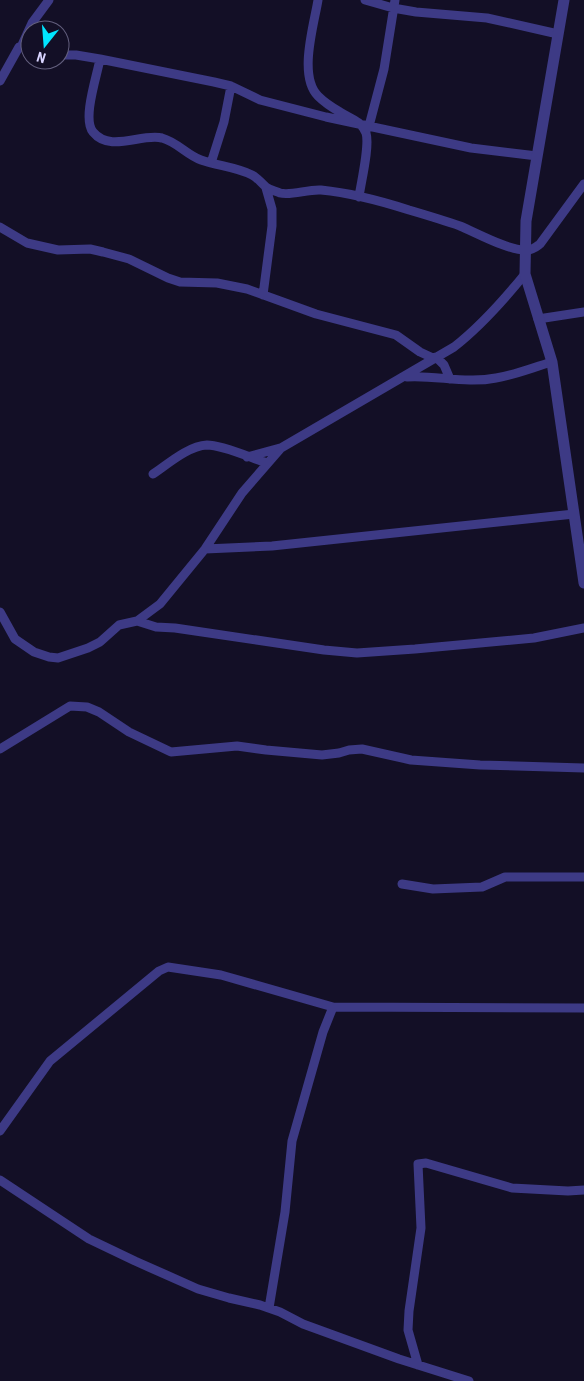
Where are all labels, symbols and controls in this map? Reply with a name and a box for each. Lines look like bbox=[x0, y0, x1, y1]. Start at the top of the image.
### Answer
north arrow bbox=[20, 20, 70, 70]
text: N bbox=[35, 49, 48, 66]

